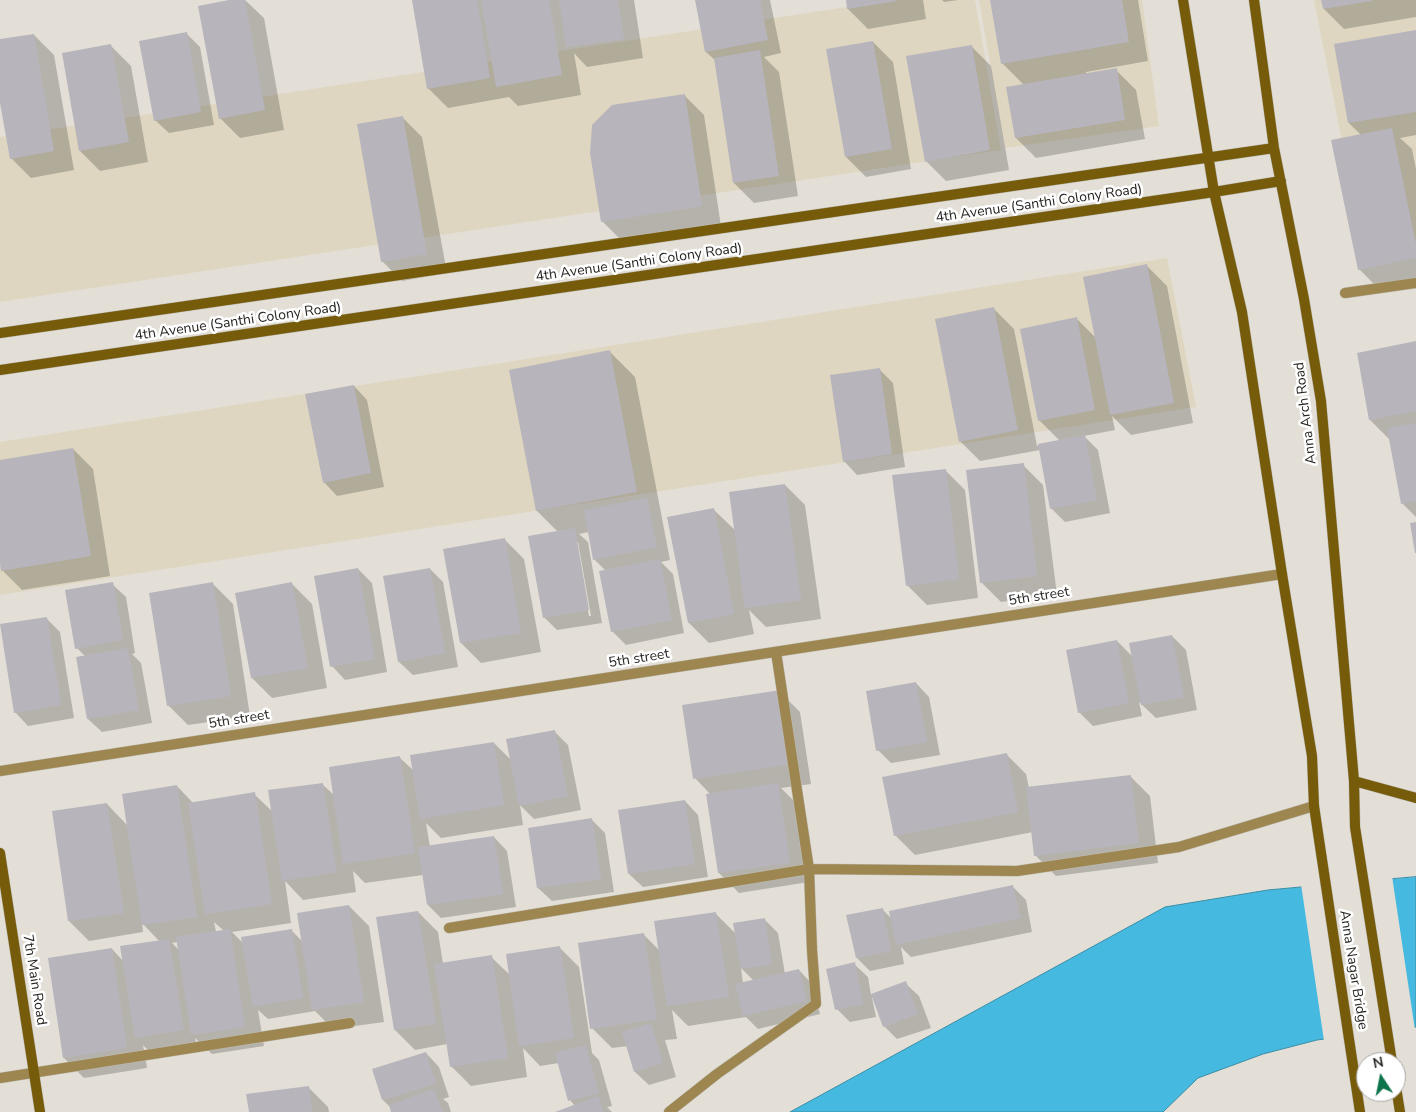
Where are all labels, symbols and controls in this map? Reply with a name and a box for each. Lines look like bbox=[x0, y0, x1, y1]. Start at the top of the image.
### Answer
street label: 4th Avenue (Santhi Colony Road) bbox=[935, 181, 1143, 227]
street label: 4th Avenue (Santhi Colony Road) bbox=[535, 240, 743, 286]
street label: 4th Avenue (Santhi Colony Road) bbox=[134, 299, 342, 345]
street label: Anna Arch Road bbox=[1291, 361, 1321, 465]
street label: 5th street bbox=[1007, 584, 1071, 610]
street label: 5th street bbox=[607, 646, 671, 672]
street label: 5th street bbox=[207, 707, 271, 733]
street label: Anna Nagar Bridge bbox=[1335, 909, 1371, 1031]
street label: 7th Main Road bbox=[19, 933, 49, 1027]
north arrow bbox=[1356, 1052, 1406, 1102]
text: N bbox=[1371, 1052, 1385, 1073]

